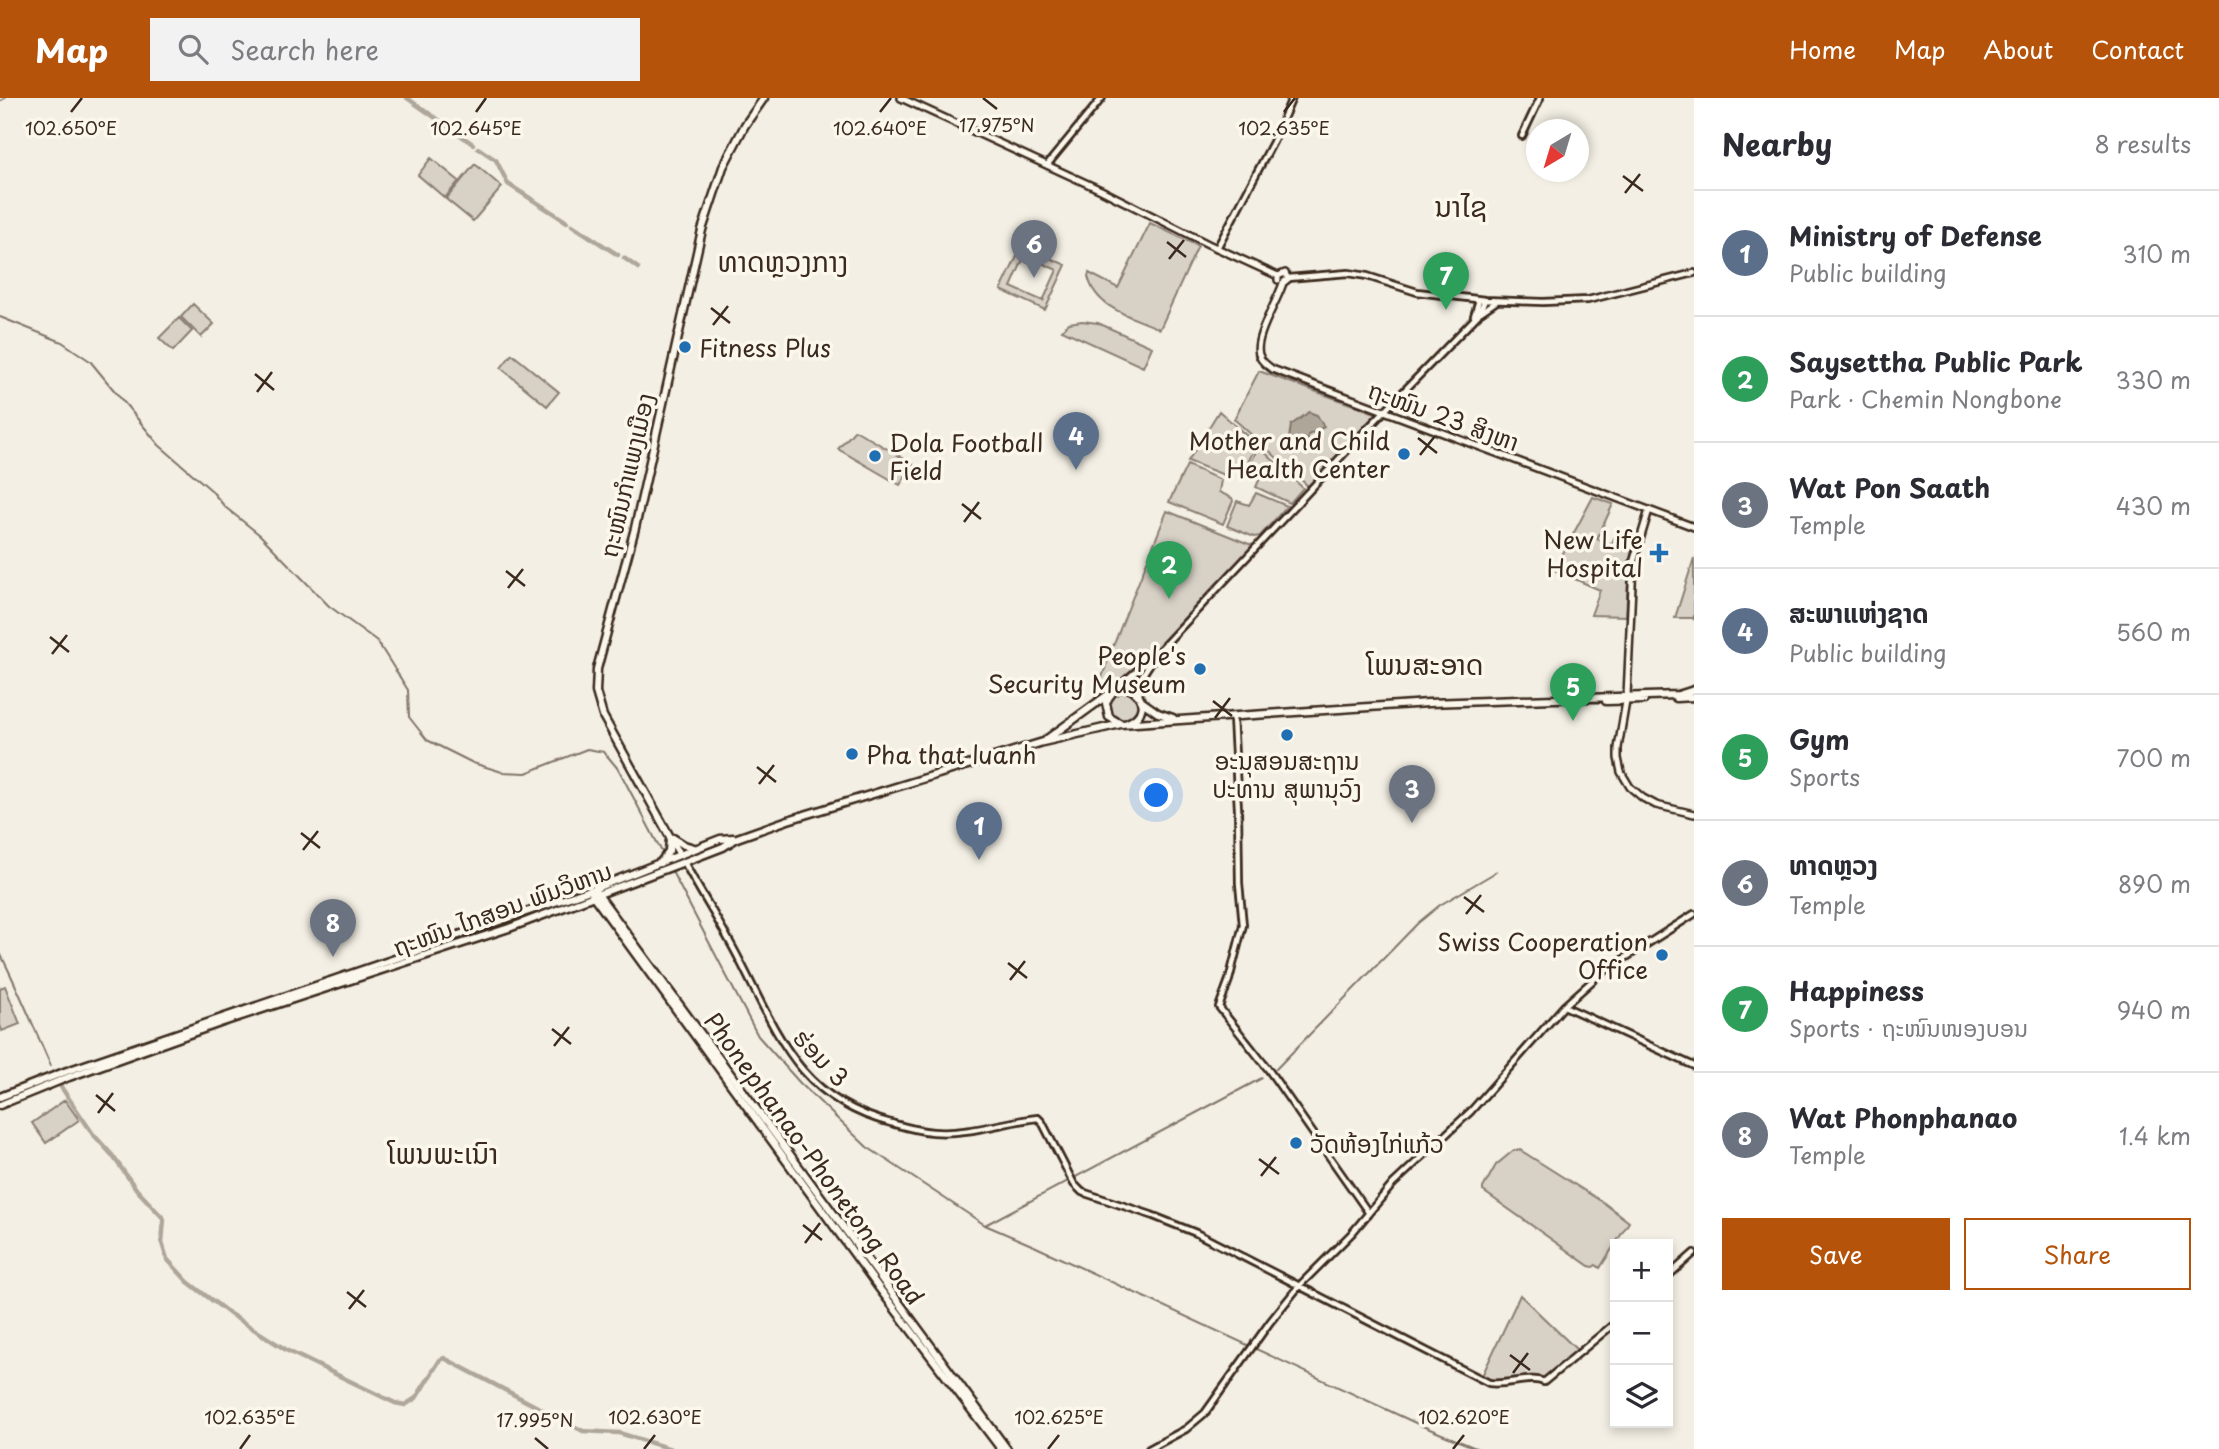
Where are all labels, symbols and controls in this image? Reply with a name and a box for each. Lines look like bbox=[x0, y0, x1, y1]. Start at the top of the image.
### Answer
search box bbox=[150, 18, 640, 81]
text: Map bbox=[35, 24, 108, 74]
icon: search bbox=[174, 30, 212, 68]
text: Search here bbox=[230, 30, 379, 69]
text: Home bbox=[1789, 31, 1856, 67]
text: Map bbox=[1894, 31, 1945, 67]
text: About bbox=[1983, 31, 2053, 67]
text: Contact bbox=[2091, 31, 2184, 67]
text: 17.975°N bbox=[959, 111, 1035, 138]
text: 102.650°E bbox=[25, 114, 117, 141]
text: 102.645°E bbox=[430, 114, 522, 141]
text: 102.640°E bbox=[833, 114, 927, 141]
text: 102.635°E bbox=[1238, 114, 1330, 141]
north arrow bbox=[1526, 119, 1589, 182]
text: Nearby bbox=[1722, 121, 1832, 166]
text: 8 results bbox=[2095, 126, 2191, 161]
district label: ນາໄຊ bbox=[1435, 184, 1487, 227]
text: Ministry of Defense bbox=[1789, 216, 2042, 255]
pin: 6 bbox=[1011, 220, 1057, 278]
text: 1 bbox=[1740, 236, 1751, 271]
text: 310 m bbox=[2122, 236, 2191, 271]
district label: ທາດຫຼວງກາງ bbox=[718, 239, 848, 282]
pin: 7 bbox=[1423, 252, 1469, 310]
text: Public building bbox=[1789, 255, 1946, 290]
place label: Fitness Plus bbox=[699, 329, 831, 365]
marker: Fitness Plus bbox=[677, 339, 693, 355]
text: Saysettha Public Park bbox=[1789, 342, 2083, 381]
text: 2 bbox=[1737, 362, 1753, 397]
text: 330 m bbox=[2115, 362, 2191, 397]
street label: ຖະໜົນ 23 ສິງຫາ bbox=[1363, 371, 1525, 459]
text: Park · Chemin Nongbone bbox=[1789, 381, 2062, 416]
street label: ຖະໜົນກຳແພງເມືອງ bbox=[590, 389, 662, 561]
pin: 4 bbox=[1053, 412, 1099, 470]
place label: Mother and Child Health Center bbox=[1189, 422, 1391, 486]
place label: Dola Football Field bbox=[889, 424, 1043, 488]
marker: Mother and Child Health Center bbox=[1396, 446, 1412, 462]
marker: Dola Football Field bbox=[867, 448, 883, 464]
text: Wat Pon Saath bbox=[1789, 468, 1990, 507]
text: 3 bbox=[1737, 488, 1753, 523]
text: 430 m bbox=[2116, 488, 2191, 523]
text: Temple bbox=[1789, 507, 1866, 542]
place label: New Life Hospital bbox=[1543, 521, 1643, 585]
pin: 2 bbox=[1146, 541, 1192, 599]
marker: New Life Hospital bbox=[1649, 543, 1669, 563]
text: ສະພາແຫ່ງຊາດ bbox=[1789, 593, 1929, 632]
text: 4 bbox=[1737, 614, 1753, 649]
text: 560 m bbox=[2116, 614, 2191, 649]
text: Public building bbox=[1789, 635, 1946, 670]
place label: People's Security Museum bbox=[988, 637, 1186, 701]
district label: ໂພນສະອາດ bbox=[1365, 642, 1484, 685]
marker: People's Security Museum bbox=[1192, 661, 1208, 677]
pin: 5 bbox=[1550, 663, 1596, 721]
text: Gym bbox=[1789, 720, 1849, 759]
marker: ອະນຸສອນສະຖານ ປະທານ ສຸພານຸວົງ bbox=[1279, 727, 1295, 743]
place label: Pha that luanh bbox=[866, 736, 1036, 772]
text: 5 bbox=[1738, 740, 1752, 775]
text: 700 m bbox=[2116, 740, 2191, 775]
place label: ອະນຸສອນສະຖານ ປະທານ ສຸພານຸວົງ bbox=[1212, 742, 1362, 806]
marker: Pha that luanh bbox=[844, 746, 860, 762]
text: Sports bbox=[1789, 759, 1860, 794]
pin: 3 bbox=[1389, 765, 1435, 823]
your location bbox=[1139, 778, 1173, 812]
pin: 1 bbox=[956, 802, 1002, 860]
text: ທາດຫຼວງ bbox=[1789, 845, 1878, 884]
street label: ຖະໜົນ ໄກສອນ ພົມວິຫານ bbox=[387, 852, 617, 964]
text: 6 bbox=[1737, 866, 1753, 901]
text: 890 m bbox=[2118, 866, 2191, 901]
text: Temple bbox=[1789, 887, 1866, 922]
pin: 8 bbox=[310, 899, 356, 957]
place label: Swiss Cooperation Office bbox=[1437, 923, 1648, 987]
marker: Swiss Cooperation Office bbox=[1654, 947, 1670, 963]
text: Happiness bbox=[1789, 971, 1924, 1010]
text: 7 bbox=[1738, 992, 1752, 1027]
text: 940 m bbox=[2117, 992, 2191, 1027]
street label: Phonephanao-Phonetong Road bbox=[696, 1004, 934, 1312]
text: Sports · ຖະໜົນໜອງບອນ bbox=[1789, 1010, 2028, 1045]
street label: ຮ່ອມ 3 bbox=[786, 1020, 858, 1094]
text: Wat Phonphanao bbox=[1789, 1098, 2017, 1137]
text: 8 bbox=[1738, 1118, 1752, 1153]
text: 1.4 km bbox=[2119, 1118, 2191, 1153]
place label: ວັດຫ້ອງໄກ່ແກ້ວ bbox=[1310, 1125, 1444, 1161]
district label: ໂພນພະເນົາ bbox=[387, 1131, 498, 1174]
marker: ວັດຫ້ອງໄກ່ແກ້ວ bbox=[1288, 1135, 1304, 1151]
text: Temple bbox=[1789, 1137, 1866, 1172]
button: Save bbox=[1722, 1218, 1950, 1290]
button: Share bbox=[1964, 1218, 2191, 1290]
map controls bbox=[1610, 1239, 1673, 1428]
button: + bbox=[1610, 1239, 1673, 1302]
button: − bbox=[1610, 1302, 1673, 1365]
button: layers bbox=[1610, 1365, 1673, 1428]
text: 102.635°E bbox=[204, 1403, 296, 1430]
text: 102.630°E bbox=[608, 1403, 702, 1430]
text: 102.625°E bbox=[1014, 1403, 1104, 1430]
text: 102.620°E bbox=[1418, 1403, 1510, 1430]
text: 17.995°N bbox=[497, 1406, 574, 1433]

